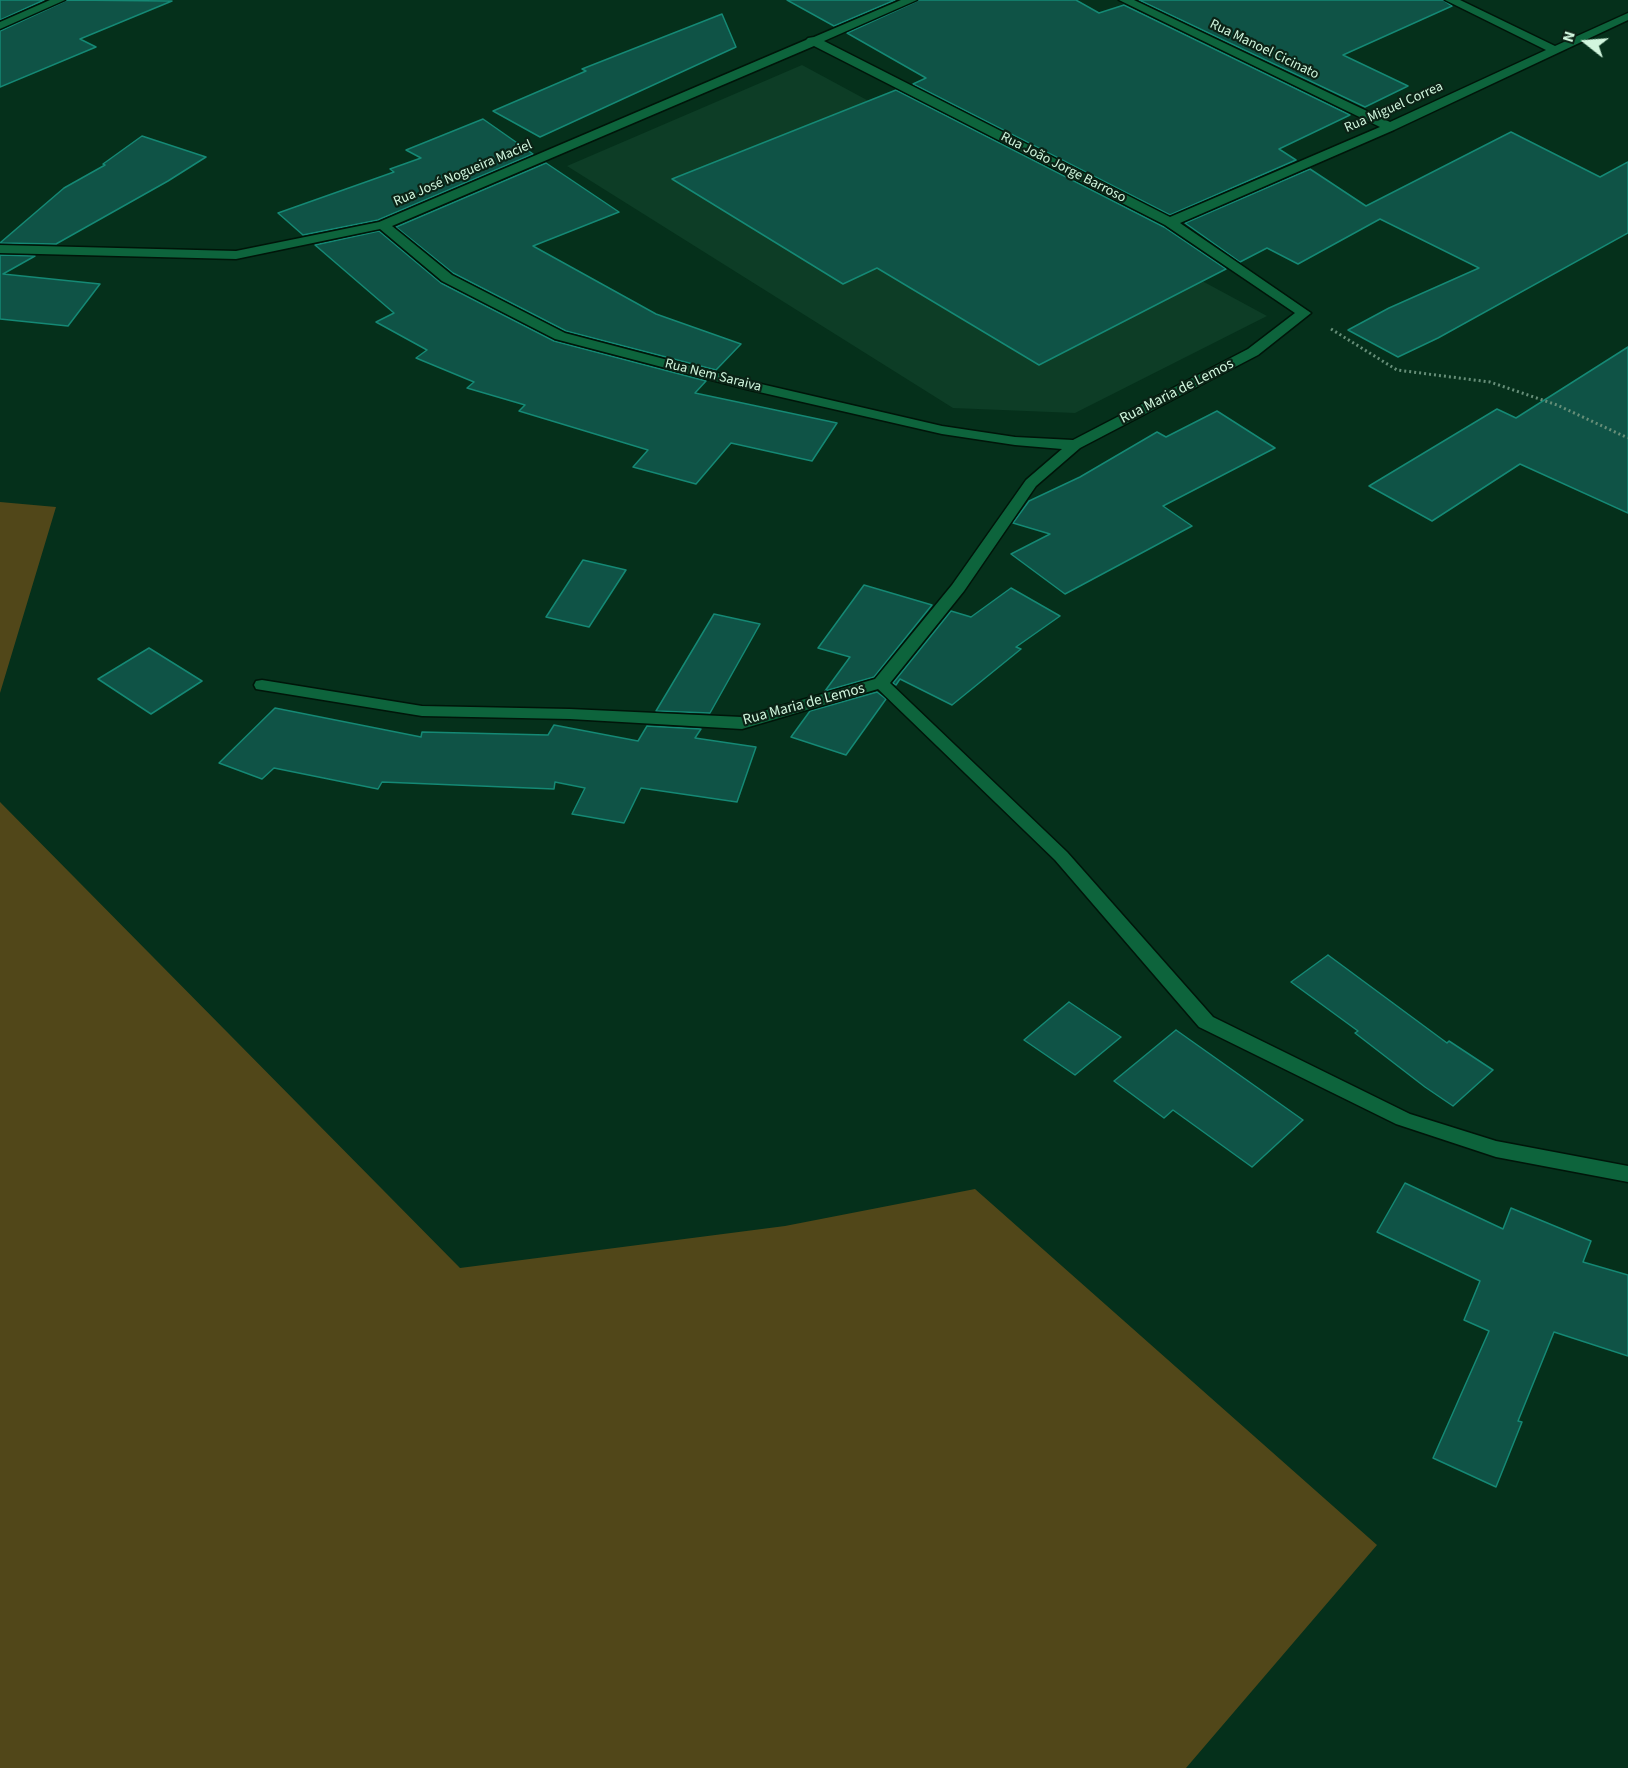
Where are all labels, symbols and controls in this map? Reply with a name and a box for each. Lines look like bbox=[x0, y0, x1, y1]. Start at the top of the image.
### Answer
north arrow bbox=[1556, 12, 1616, 72]
street label: Rua Manoel Cicinato bbox=[1207, 16, 1321, 84]
text: N bbox=[1557, 28, 1581, 45]
street label: Rua Miguel Correa bbox=[1342, 79, 1446, 137]
street label: Rua João Jorge Barroso bbox=[997, 129, 1129, 207]
street label: Rua José Nogueira Maciel bbox=[391, 137, 535, 211]
street label: Rua Nem Saraiva bbox=[663, 356, 763, 396]
street label: Rua Maria de Lemos bbox=[1117, 356, 1237, 428]
street label: Rua Maria de Lemos bbox=[741, 680, 867, 730]

